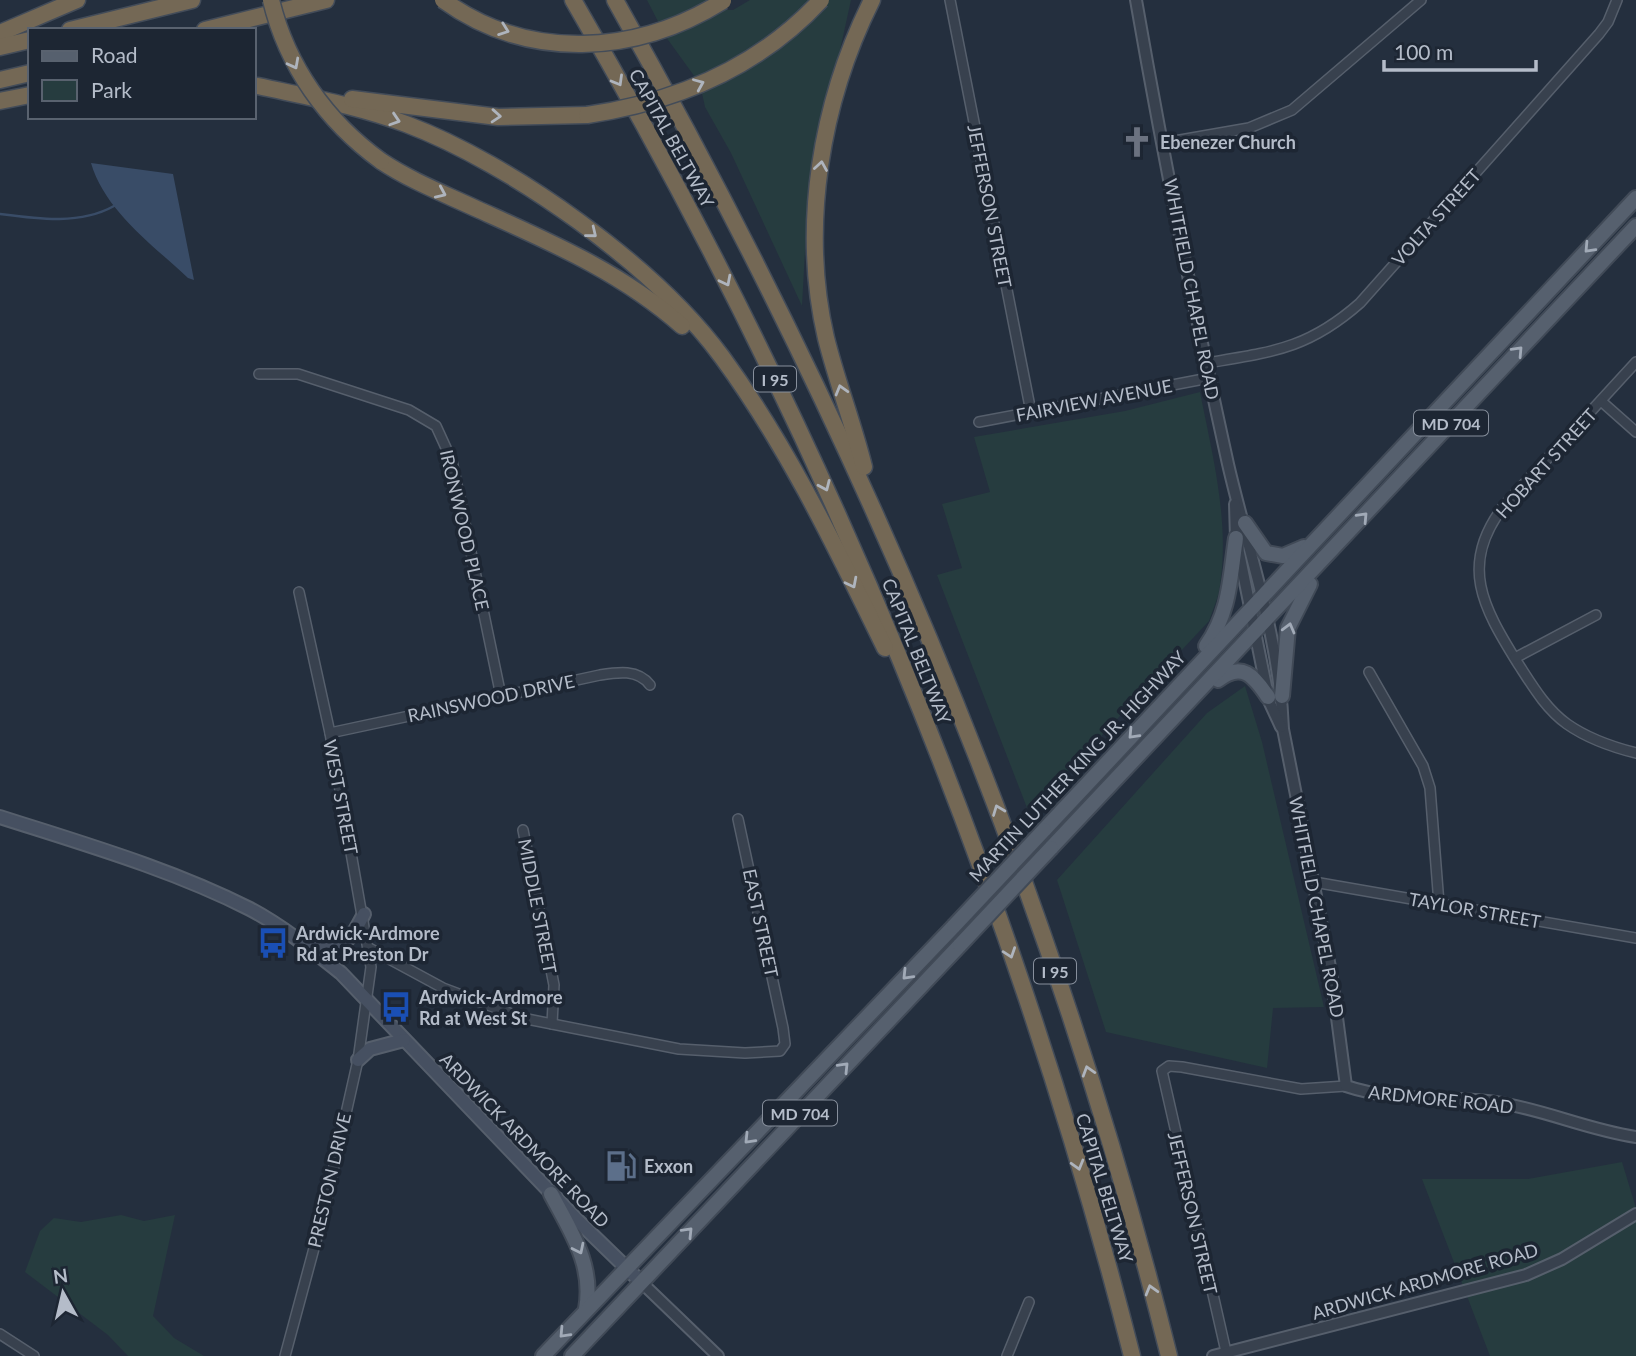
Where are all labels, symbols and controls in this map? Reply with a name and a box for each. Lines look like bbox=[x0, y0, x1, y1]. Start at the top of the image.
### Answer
one-way arrow bbox=[497, 22, 509, 36]
legend bbox=[28, 28, 256, 119]
scale bar bbox=[1384, 28, 1536, 72]
text: 100 m bbox=[1394, 39, 1453, 64]
text: Road bbox=[91, 42, 138, 67]
one-way arrow bbox=[286, 57, 300, 69]
street label: CAPITAL BELTWAY bbox=[625, 65, 720, 212]
one-way arrow bbox=[610, 73, 623, 86]
text: Park bbox=[91, 77, 132, 102]
one-way arrow bbox=[693, 79, 705, 93]
one-way arrow bbox=[491, 109, 502, 124]
one-way arrow bbox=[389, 112, 401, 127]
street label: JEFFERSON STREET bbox=[963, 123, 1017, 290]
church icon: Ebenezer Church bbox=[1120, 125, 1154, 159]
place label: Ebenezer Church bbox=[1160, 131, 1296, 153]
one-way arrow bbox=[813, 160, 828, 172]
street label: VOLTA STREET bbox=[1387, 164, 1485, 270]
street label: WHITFIELD CHAPEL ROAD bbox=[1160, 177, 1224, 401]
one-way arrow bbox=[434, 185, 447, 199]
one-way arrow bbox=[584, 224, 597, 237]
one-way arrow bbox=[1585, 240, 1598, 253]
one-way arrow bbox=[718, 274, 732, 286]
one-way arrow bbox=[1510, 346, 1523, 359]
road number: I 95 bbox=[754, 366, 796, 392]
street label: FAIRVIEW AVENUE bbox=[1014, 374, 1174, 426]
one-way arrow bbox=[834, 385, 849, 397]
street label: HOBART STREET bbox=[1491, 403, 1601, 523]
road number: MD 704 bbox=[1414, 410, 1488, 436]
street label: IRONWOOD PLACE bbox=[436, 448, 494, 612]
one-way arrow bbox=[817, 478, 831, 491]
one-way arrow bbox=[1354, 512, 1367, 525]
street label: CAPITAL BELTWAY bbox=[878, 575, 957, 728]
one-way arrow bbox=[844, 576, 857, 588]
one-way arrow bbox=[1281, 622, 1295, 634]
street label: MARTIN LUTHER KING JR. HIGHWAY bbox=[964, 645, 1191, 886]
street label: RAINSWOOD DRIVE bbox=[406, 670, 576, 726]
one-way arrow bbox=[1129, 726, 1141, 739]
street label: WEST STREET bbox=[319, 738, 363, 857]
street label: WHITFIELD CHAPEL ROAD bbox=[1285, 795, 1349, 1019]
one-way arrow bbox=[992, 805, 1006, 817]
street label: MIDDLE STREET bbox=[514, 837, 562, 975]
street label: EAST STREET bbox=[739, 867, 783, 980]
street label: TAYLOR STREET bbox=[1407, 888, 1543, 932]
place label: Ardwick-Ardmore Rd at Preston Dr bbox=[295, 922, 440, 965]
bus stop icon: Ardwick-Ardmore Rd at Preston Dr bbox=[256, 926, 290, 960]
one-way arrow bbox=[1002, 946, 1016, 958]
road number: I 95 bbox=[1034, 959, 1076, 984]
one-way arrow bbox=[903, 967, 916, 980]
place label: Ardwick-Ardmore Rd at West St bbox=[418, 986, 563, 1029]
bus stop icon: Ardwick-Ardmore Rd at West St bbox=[379, 990, 413, 1024]
street label: ARDWICK ARDMORE ROAD bbox=[436, 1048, 614, 1232]
one-way arrow bbox=[836, 1062, 849, 1075]
one-way arrow bbox=[1082, 1066, 1096, 1078]
street label: ARDMORE ROAD bbox=[1367, 1080, 1515, 1118]
road number: MD 704 bbox=[763, 1100, 837, 1126]
street label: PRESTON DRIVE bbox=[303, 1110, 355, 1250]
street label: CAPITAL BELTWAY bbox=[1072, 1111, 1138, 1266]
street label: JEFFERSON STREET bbox=[1164, 1130, 1222, 1297]
one-way arrow bbox=[745, 1131, 758, 1144]
fuel station icon: Exxon bbox=[604, 1149, 638, 1183]
place label: Exxon bbox=[644, 1155, 693, 1177]
one-way arrow bbox=[1070, 1159, 1085, 1171]
one-way arrow bbox=[679, 1227, 692, 1240]
street label: ARDWICK ARDMORE ROAD bbox=[1309, 1238, 1541, 1324]
one-way arrow bbox=[571, 1242, 585, 1255]
north arrow bbox=[28, 1258, 98, 1328]
text: N bbox=[52, 1263, 69, 1288]
one-way arrow bbox=[1145, 1284, 1160, 1296]
one-way arrow bbox=[560, 1325, 573, 1338]

